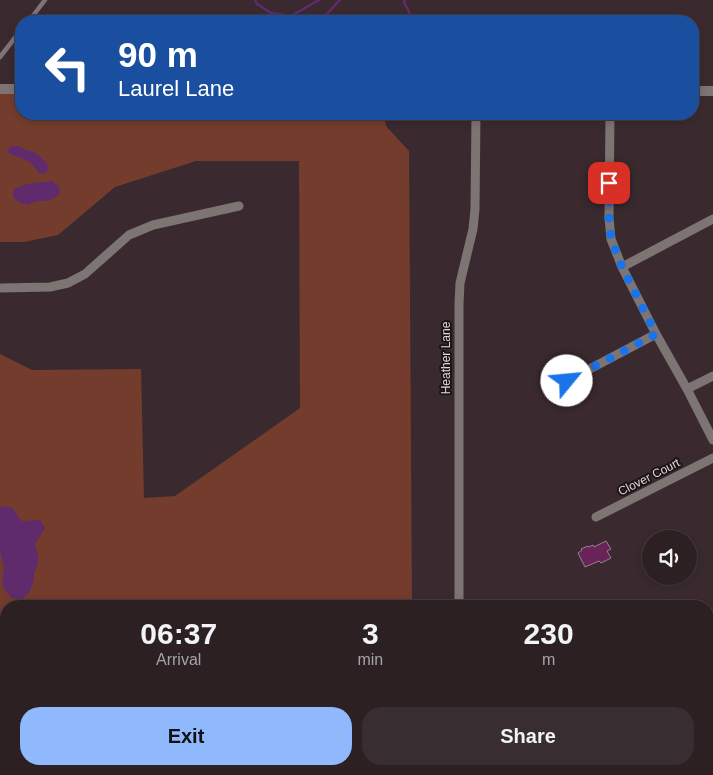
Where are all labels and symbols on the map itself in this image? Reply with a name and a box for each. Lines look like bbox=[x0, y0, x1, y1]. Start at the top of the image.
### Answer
pin bbox=[588, 162, 630, 204]
street label: Heather Lane bbox=[439, 321, 453, 394]
position arrow bbox=[540, 354, 592, 406]
street label: Clover Court bbox=[616, 455, 683, 499]

